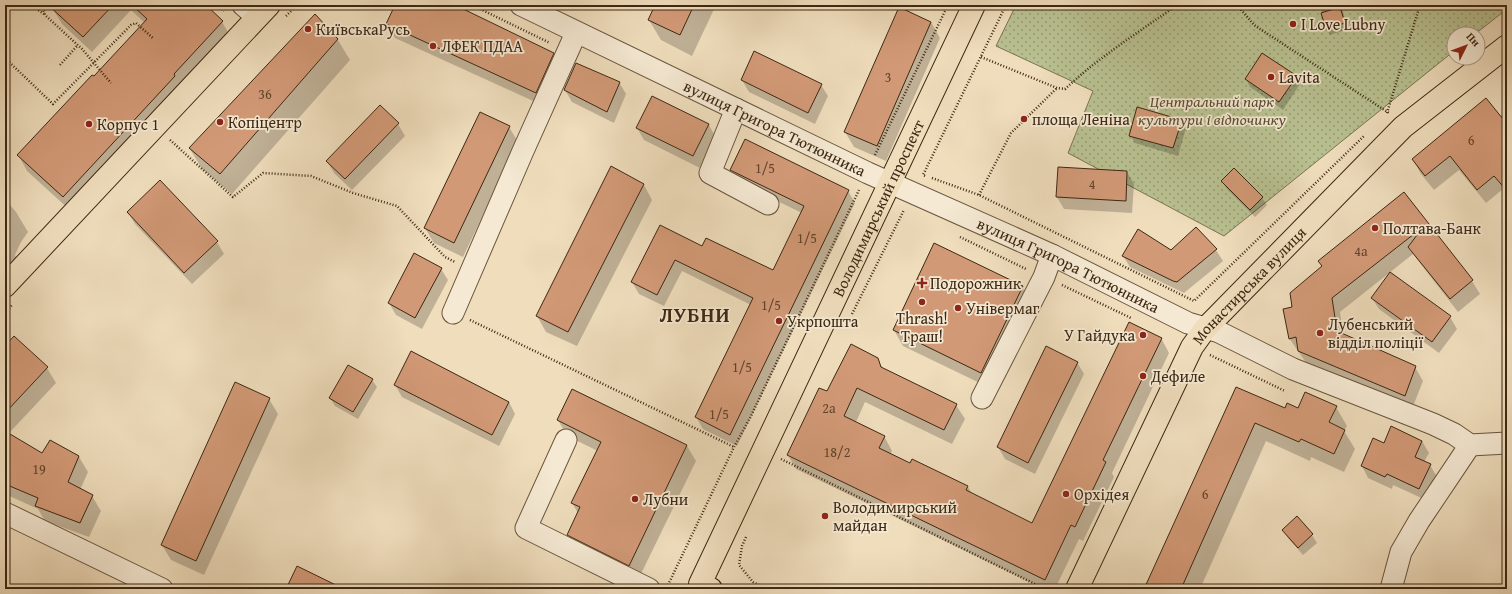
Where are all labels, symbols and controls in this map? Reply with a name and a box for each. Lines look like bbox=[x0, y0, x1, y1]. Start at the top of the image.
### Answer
place label: I Love Lubny bbox=[1301, 12, 1385, 36]
place label: КиївськаРусь bbox=[316, 17, 411, 41]
marker: I Love Lubny bbox=[1288, 19, 1298, 29]
marker: КиївськаРусь bbox=[303, 24, 313, 34]
north arrow bbox=[1446, 26, 1486, 66]
text: Пн bbox=[1463, 29, 1484, 50]
place label: ЛФЕК ПДАА bbox=[441, 34, 523, 58]
marker: ЛФЕК ПДАА bbox=[428, 41, 438, 51]
place label: Lavita bbox=[1279, 65, 1320, 89]
house number: 3 bbox=[885, 67, 891, 87]
marker: Lavita bbox=[1266, 72, 1276, 82]
street label: вулиця Григора Тютюнника bbox=[680, 74, 870, 182]
house number: 36 bbox=[258, 84, 272, 104]
park label: Центральний парк культури і відпочинку bbox=[1138, 89, 1287, 131]
place label: площа Леніна bbox=[1032, 107, 1130, 131]
place label: Копіцентр bbox=[228, 110, 302, 134]
place label: Корпус 1 bbox=[97, 112, 159, 136]
marker: площа Леніна bbox=[1019, 114, 1029, 124]
street label: Володимирський проспект bbox=[826, 115, 930, 301]
marker: Копіцентр bbox=[215, 117, 225, 127]
marker: Корпус 1 bbox=[84, 119, 94, 129]
house number: 6 bbox=[1468, 130, 1475, 150]
house number: 1/5 bbox=[755, 158, 775, 178]
house number: 4 bbox=[1089, 174, 1096, 194]
street label: вулиця Григора Тютюнника bbox=[973, 211, 1164, 319]
place label: Полтава-Банк bbox=[1383, 216, 1482, 240]
street label: Монастирська вулиця bbox=[1186, 221, 1312, 349]
marker: Полтава-Банк bbox=[1370, 223, 1380, 233]
house number: 1/5 bbox=[797, 228, 817, 248]
house number: 4а bbox=[1354, 241, 1368, 261]
place label: Подорожник bbox=[930, 271, 1022, 295]
marker: Подорожник bbox=[917, 278, 927, 288]
house number: 1/5 bbox=[761, 295, 781, 315]
place label: Універмаг bbox=[966, 296, 1040, 320]
marker: Thrash! Траш! bbox=[917, 297, 927, 307]
district label: ЛУБНИ bbox=[659, 300, 731, 329]
marker: Універмаг bbox=[953, 303, 963, 313]
place label: Thrash! Траш! bbox=[896, 306, 948, 348]
place label: Укрпошта bbox=[787, 309, 859, 333]
place label: Лубенський відділ поліції bbox=[1328, 312, 1424, 354]
marker: Укрпошта bbox=[774, 316, 784, 326]
place label: У Гайдука bbox=[1064, 323, 1135, 347]
marker: Лубенський відділ поліції bbox=[1315, 328, 1325, 338]
marker: У Гайдука bbox=[1138, 330, 1148, 340]
house number: 1/5 bbox=[732, 357, 752, 377]
place label: Дефиле bbox=[1150, 364, 1205, 388]
marker: Дефиле bbox=[1138, 371, 1148, 381]
house number: 2а bbox=[822, 398, 836, 418]
house number: 1/5 bbox=[709, 404, 729, 424]
house number: 18/2 bbox=[824, 442, 850, 462]
house number: 19 bbox=[32, 459, 46, 479]
place label: Орхідея bbox=[1074, 482, 1129, 506]
house number: 6 bbox=[1202, 484, 1209, 504]
place label: Лубни bbox=[643, 487, 689, 511]
marker: Орхідея bbox=[1061, 489, 1071, 499]
marker: Лубни bbox=[630, 494, 640, 504]
place label: Володимирський майдан bbox=[833, 495, 958, 537]
marker: Володимирський майдан bbox=[820, 511, 830, 521]

